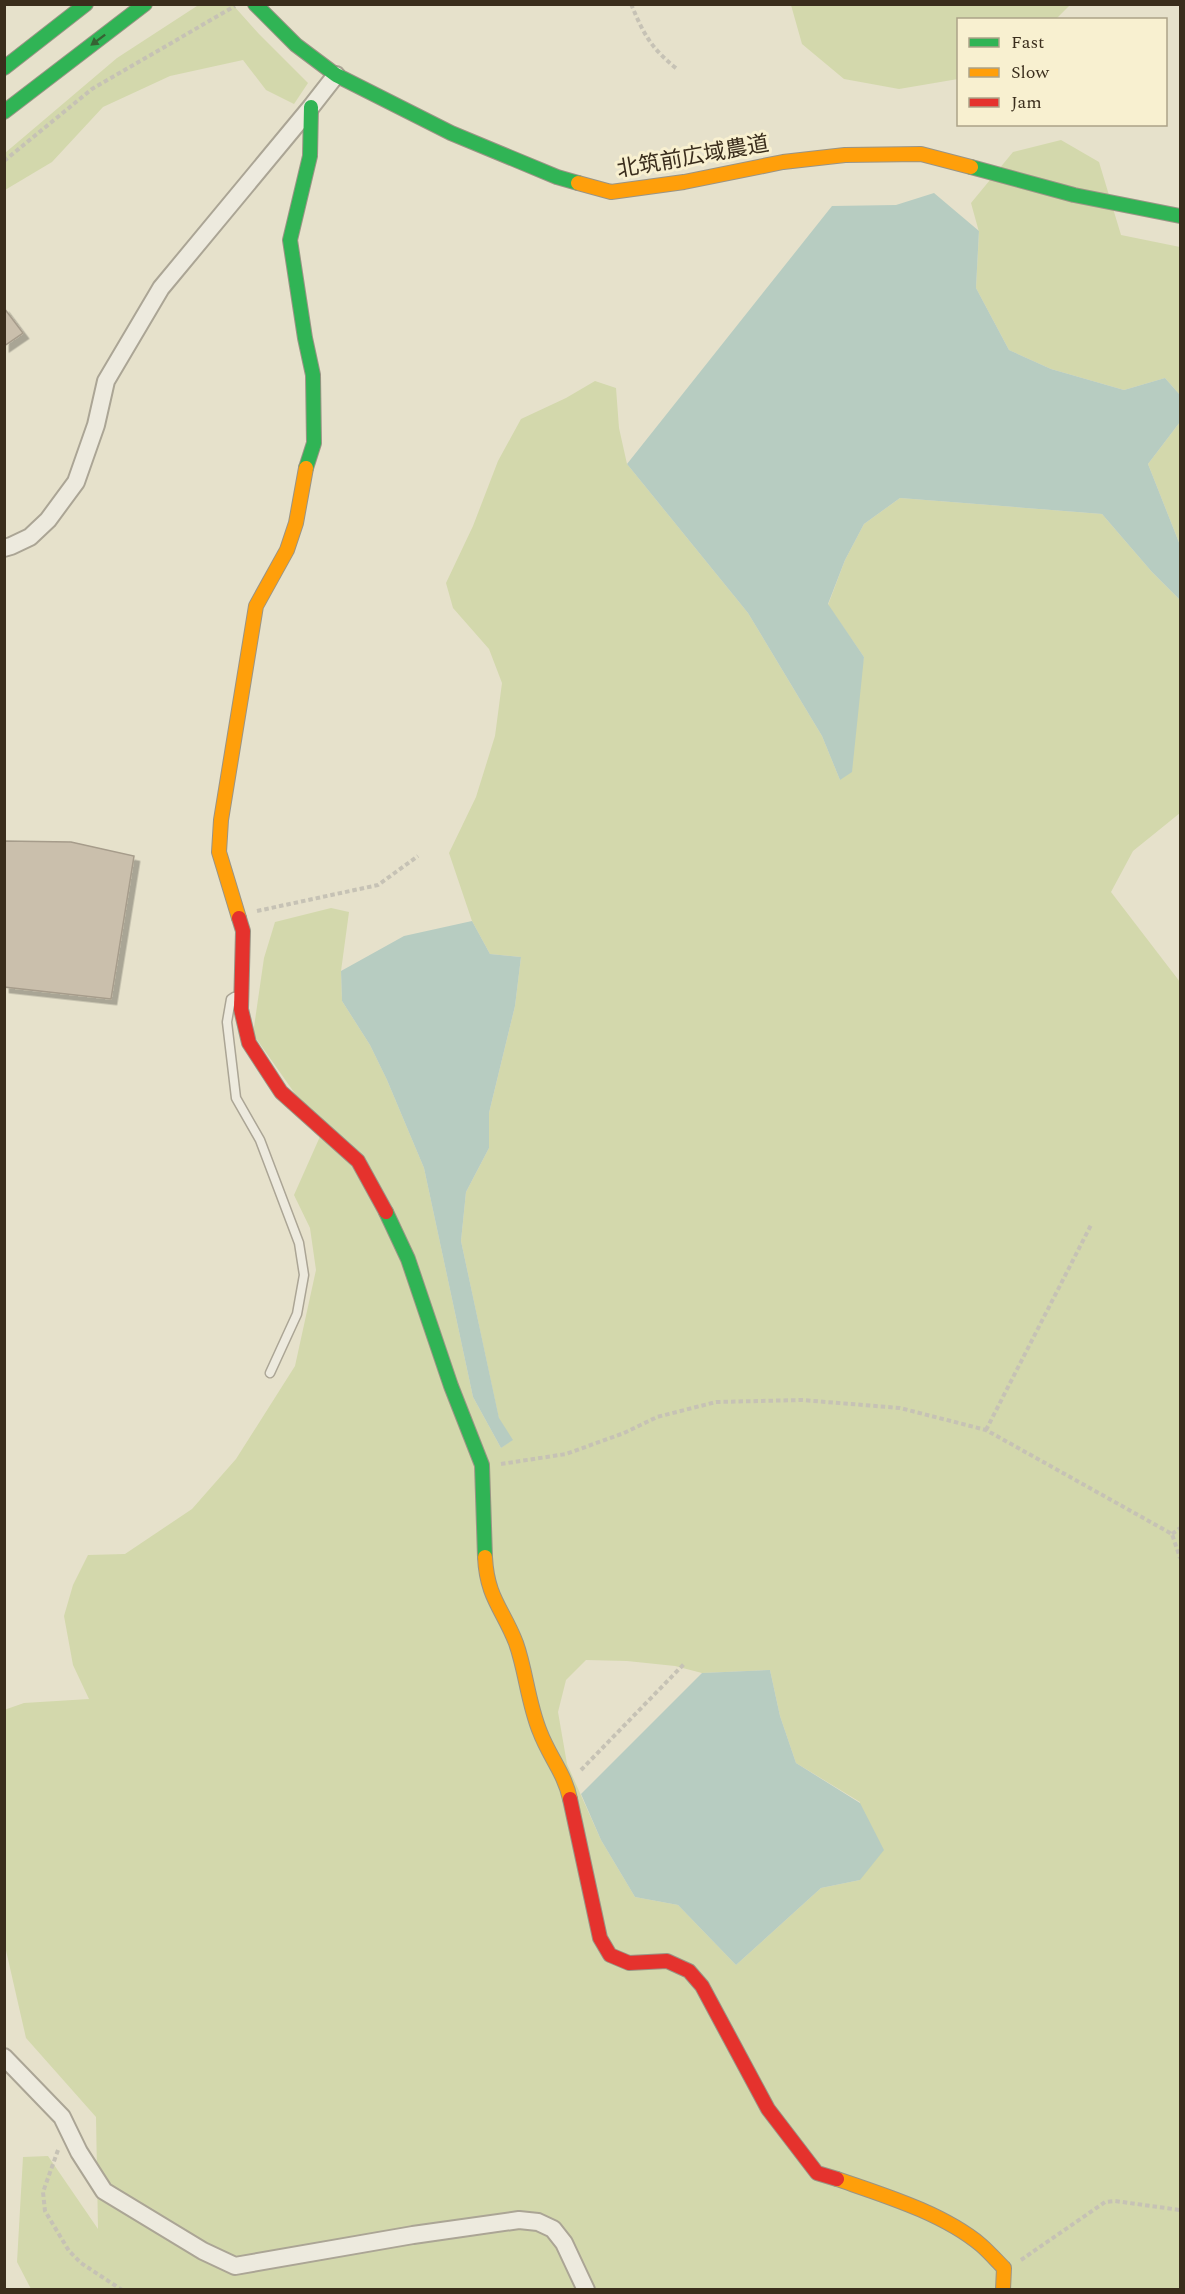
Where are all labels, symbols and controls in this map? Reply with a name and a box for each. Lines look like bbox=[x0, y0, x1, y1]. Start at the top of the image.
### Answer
legend bbox=[957, 18, 1167, 126]
text: Fast bbox=[1011, 29, 1044, 56]
one-way arrow bbox=[90, 34, 106, 46]
text: Slow bbox=[1011, 59, 1050, 86]
text: Jam bbox=[1011, 89, 1042, 116]
street label: 北筑前広域農道 bbox=[614, 127, 772, 187]

